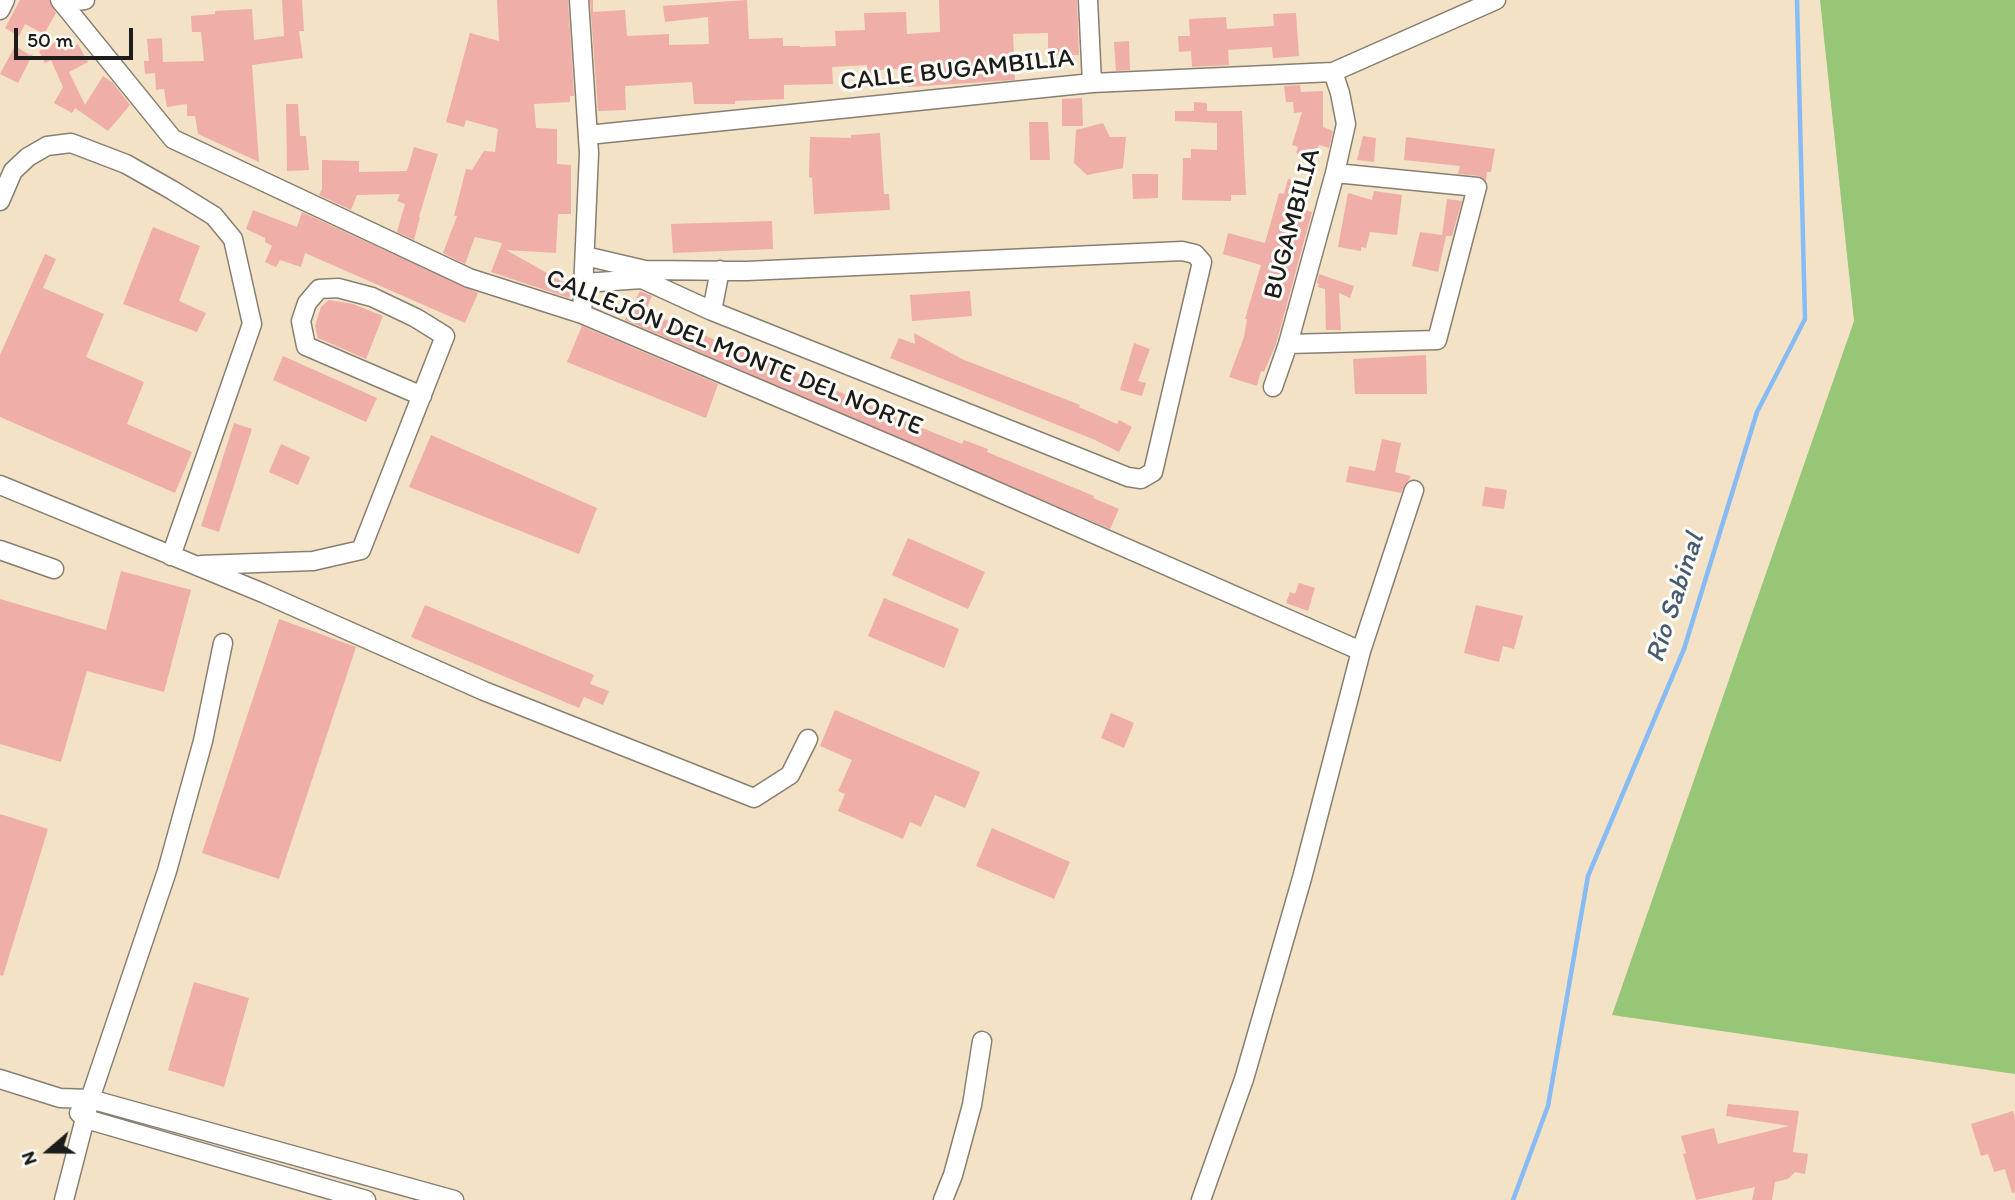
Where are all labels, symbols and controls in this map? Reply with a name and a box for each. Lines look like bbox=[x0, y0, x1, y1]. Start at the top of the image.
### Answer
scale bar bbox=[18, 14, 136, 58]
text: 50 m bbox=[27, 27, 73, 52]
street label: CALLE BUGAMBILIA bbox=[839, 43, 1075, 99]
street label: BUGAMBILIA bbox=[1258, 145, 1328, 303]
street label: CALLEJÓN DEL MONTE DEL NORTE bbox=[541, 263, 927, 443]
water label: Río Sabinal bbox=[1639, 529, 1713, 667]
north arrow bbox=[14, 1116, 84, 1186]
text: N bbox=[16, 1148, 42, 1168]

